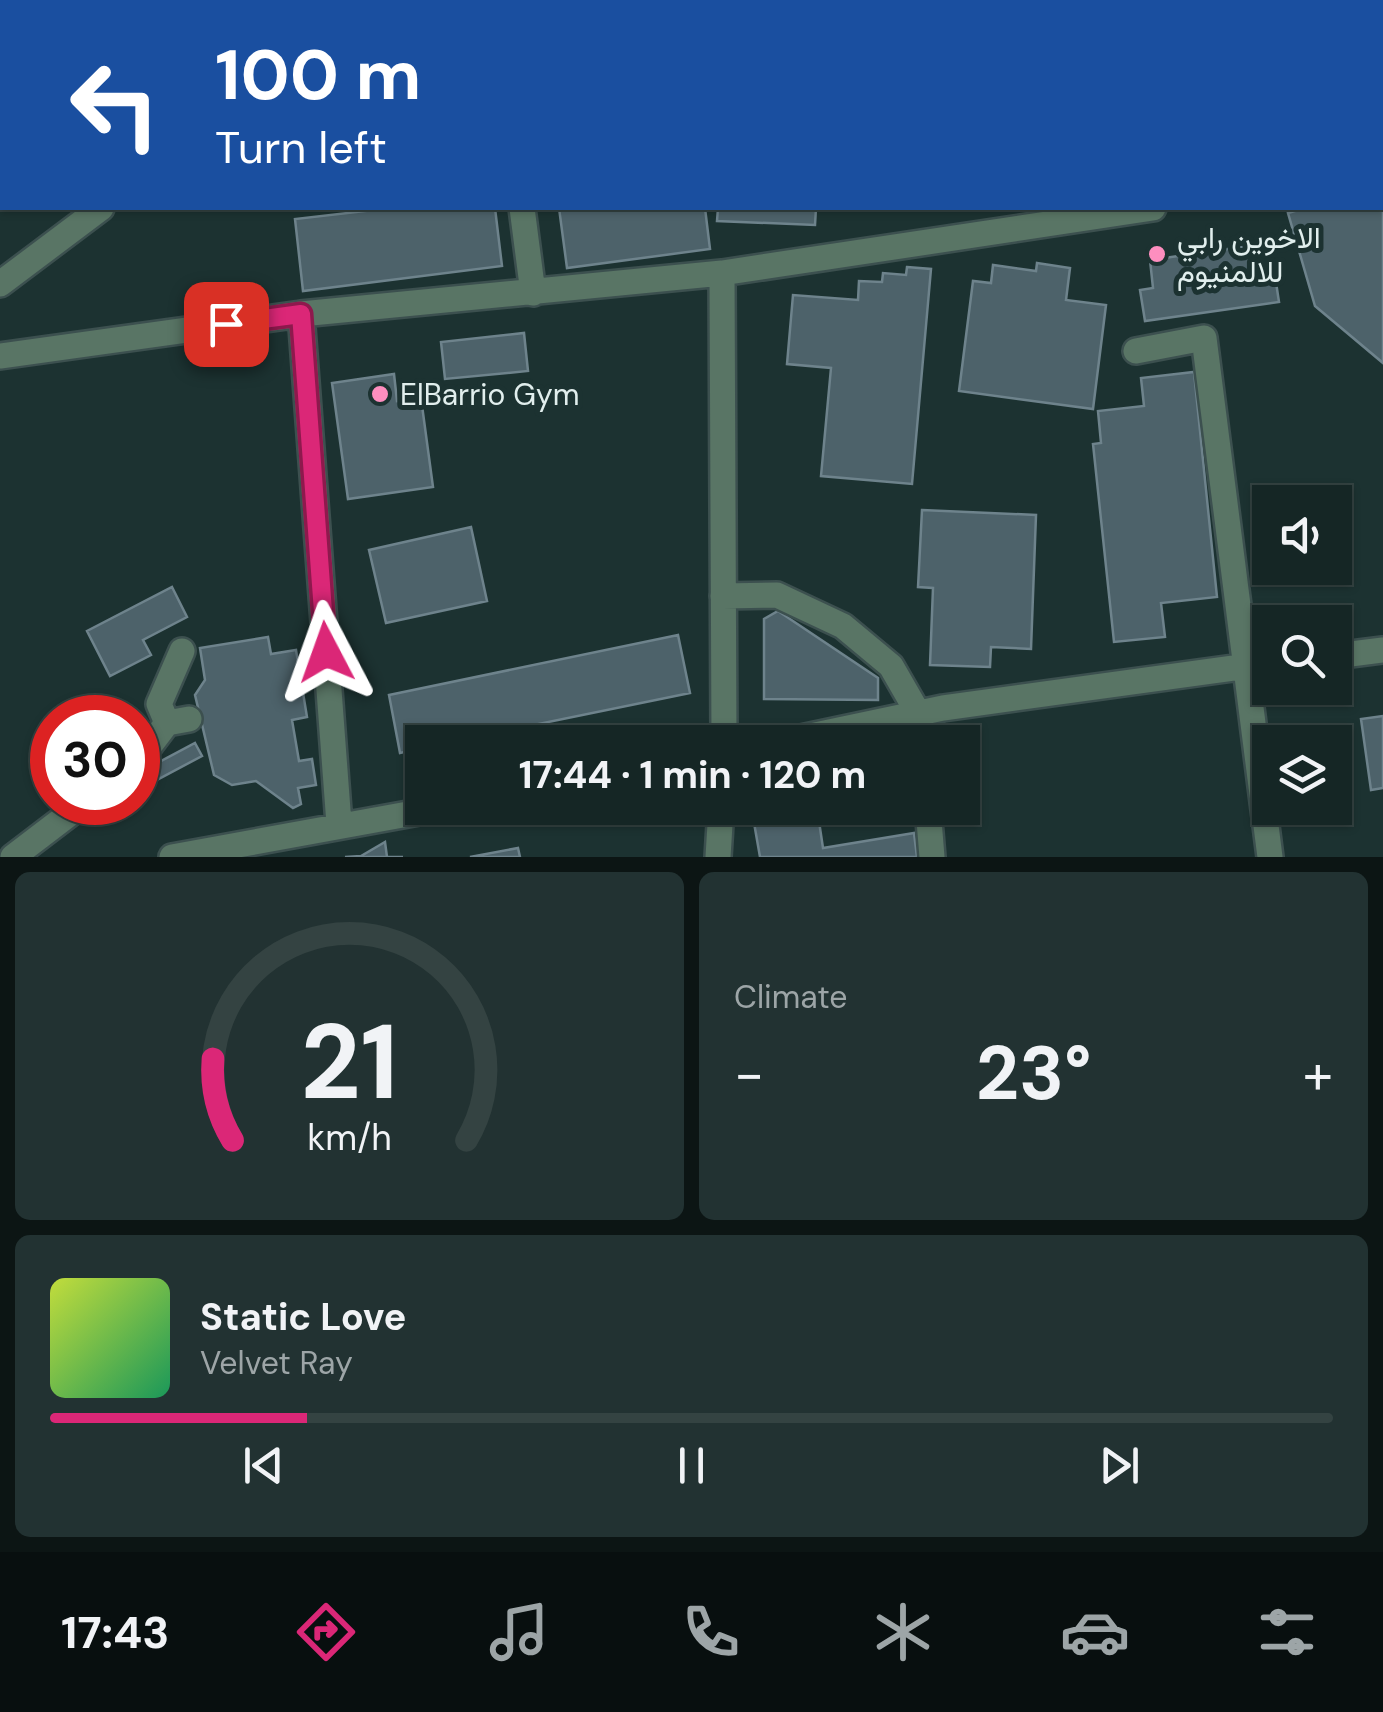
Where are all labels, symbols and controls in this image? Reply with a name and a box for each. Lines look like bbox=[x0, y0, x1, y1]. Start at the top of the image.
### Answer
text: 100 m bbox=[215, 30, 421, 121]
icon: left bbox=[50, 40, 180, 170]
text: Turn left bbox=[215, 118, 387, 177]
place label: الاخوين رابي للالمنيوم bbox=[1177, 218, 1321, 291]
marker: الاخوين رابي للالمنيوم bbox=[1146, 243, 1168, 265]
pin bbox=[184, 282, 269, 367]
icon: arrive bbox=[199, 297, 254, 352]
place label: ElBarrio Gym bbox=[400, 375, 579, 414]
marker: ElBarrio Gym bbox=[369, 383, 391, 405]
map controls bbox=[1252, 485, 1352, 825]
button: sound bbox=[1252, 485, 1352, 585]
position arrow bbox=[274, 600, 378, 704]
button: search bbox=[1252, 605, 1352, 705]
speed limit sign: 30 bbox=[30, 695, 160, 825]
button: layers bbox=[1252, 725, 1352, 825]
text: 17:44 · 1 min · 120 m bbox=[519, 750, 866, 800]
text: Climate bbox=[734, 976, 848, 1018]
text: 21 bbox=[301, 995, 398, 1130]
text: 23° bbox=[976, 1025, 1091, 1122]
text: − bbox=[734, 1038, 764, 1110]
text: + bbox=[1303, 1038, 1333, 1110]
text: km/h bbox=[307, 1115, 392, 1161]
text: Static Love bbox=[200, 1292, 406, 1342]
text: Velvet Ray bbox=[200, 1342, 353, 1384]
icon: previous bbox=[236, 1438, 291, 1493]
icon: pause bbox=[664, 1438, 719, 1493]
icon: next bbox=[1092, 1438, 1147, 1493]
icon: directions bbox=[291, 1597, 361, 1667]
icon: music bbox=[484, 1597, 554, 1667]
icon: phone bbox=[676, 1597, 746, 1667]
icon: climate bbox=[868, 1597, 938, 1667]
icon: car bbox=[1060, 1597, 1130, 1667]
icon: filters bbox=[1252, 1597, 1322, 1667]
text: 17:43 bbox=[61, 1603, 169, 1662]

